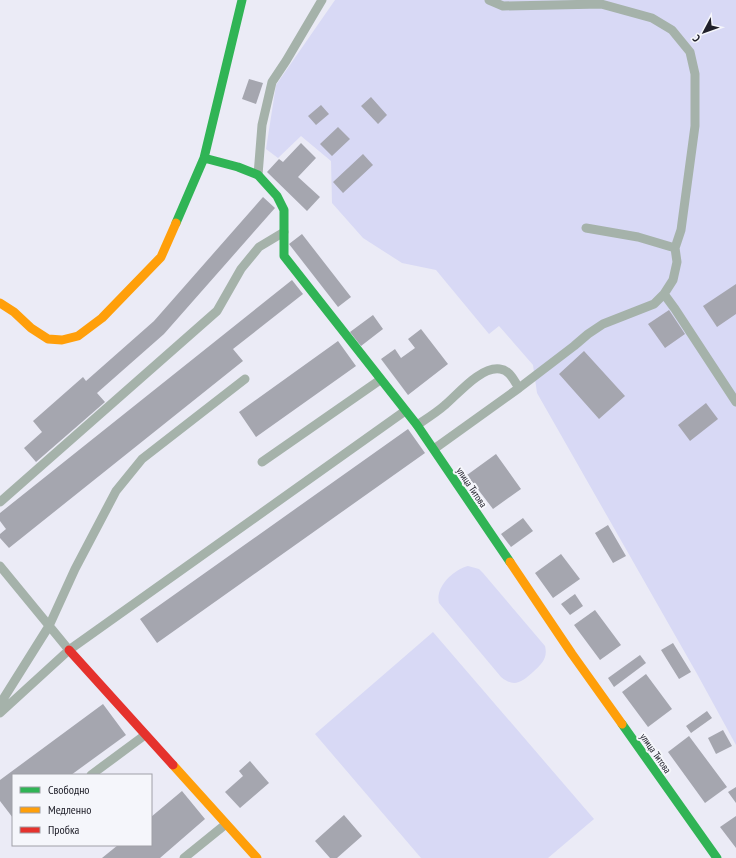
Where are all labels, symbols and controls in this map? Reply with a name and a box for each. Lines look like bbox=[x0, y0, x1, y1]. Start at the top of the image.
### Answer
north arrow bbox=[684, 12, 724, 52]
text: С bbox=[690, 32, 703, 45]
street label: улица Титова bbox=[453, 465, 490, 510]
street label: улица Титова bbox=[637, 731, 674, 776]
legend bbox=[12, 774, 152, 846]
text: Свободно bbox=[48, 782, 90, 797]
text: Медленно bbox=[48, 802, 91, 817]
text: Пробка bbox=[48, 822, 80, 837]

